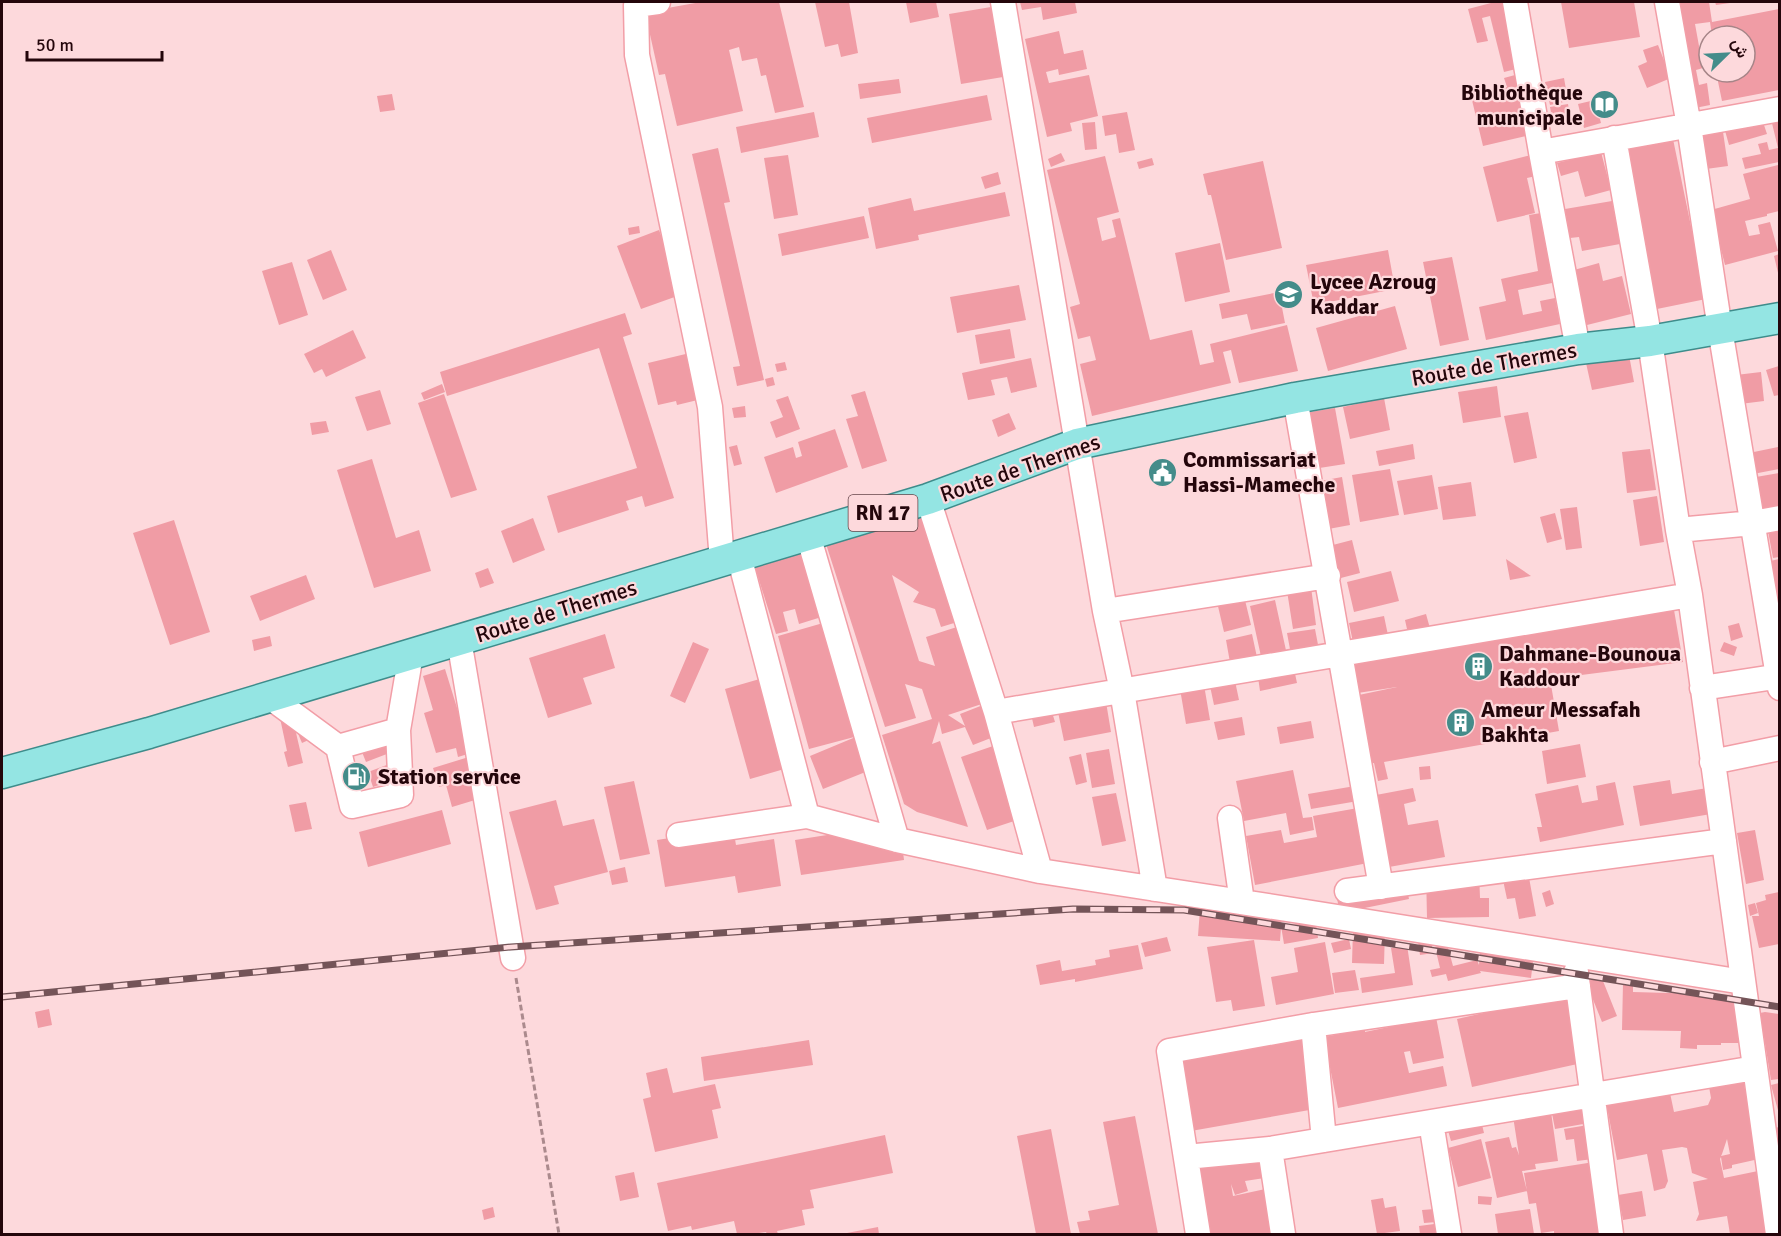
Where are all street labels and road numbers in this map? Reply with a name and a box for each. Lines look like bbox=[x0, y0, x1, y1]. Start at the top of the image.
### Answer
street label: Route de Thermes bbox=[1409, 336, 1579, 392]
street label: Route de Thermes bbox=[936, 428, 1104, 508]
road number: RN 17 bbox=[848, 495, 918, 531]
street label: Route de Thermes bbox=[472, 574, 640, 648]

